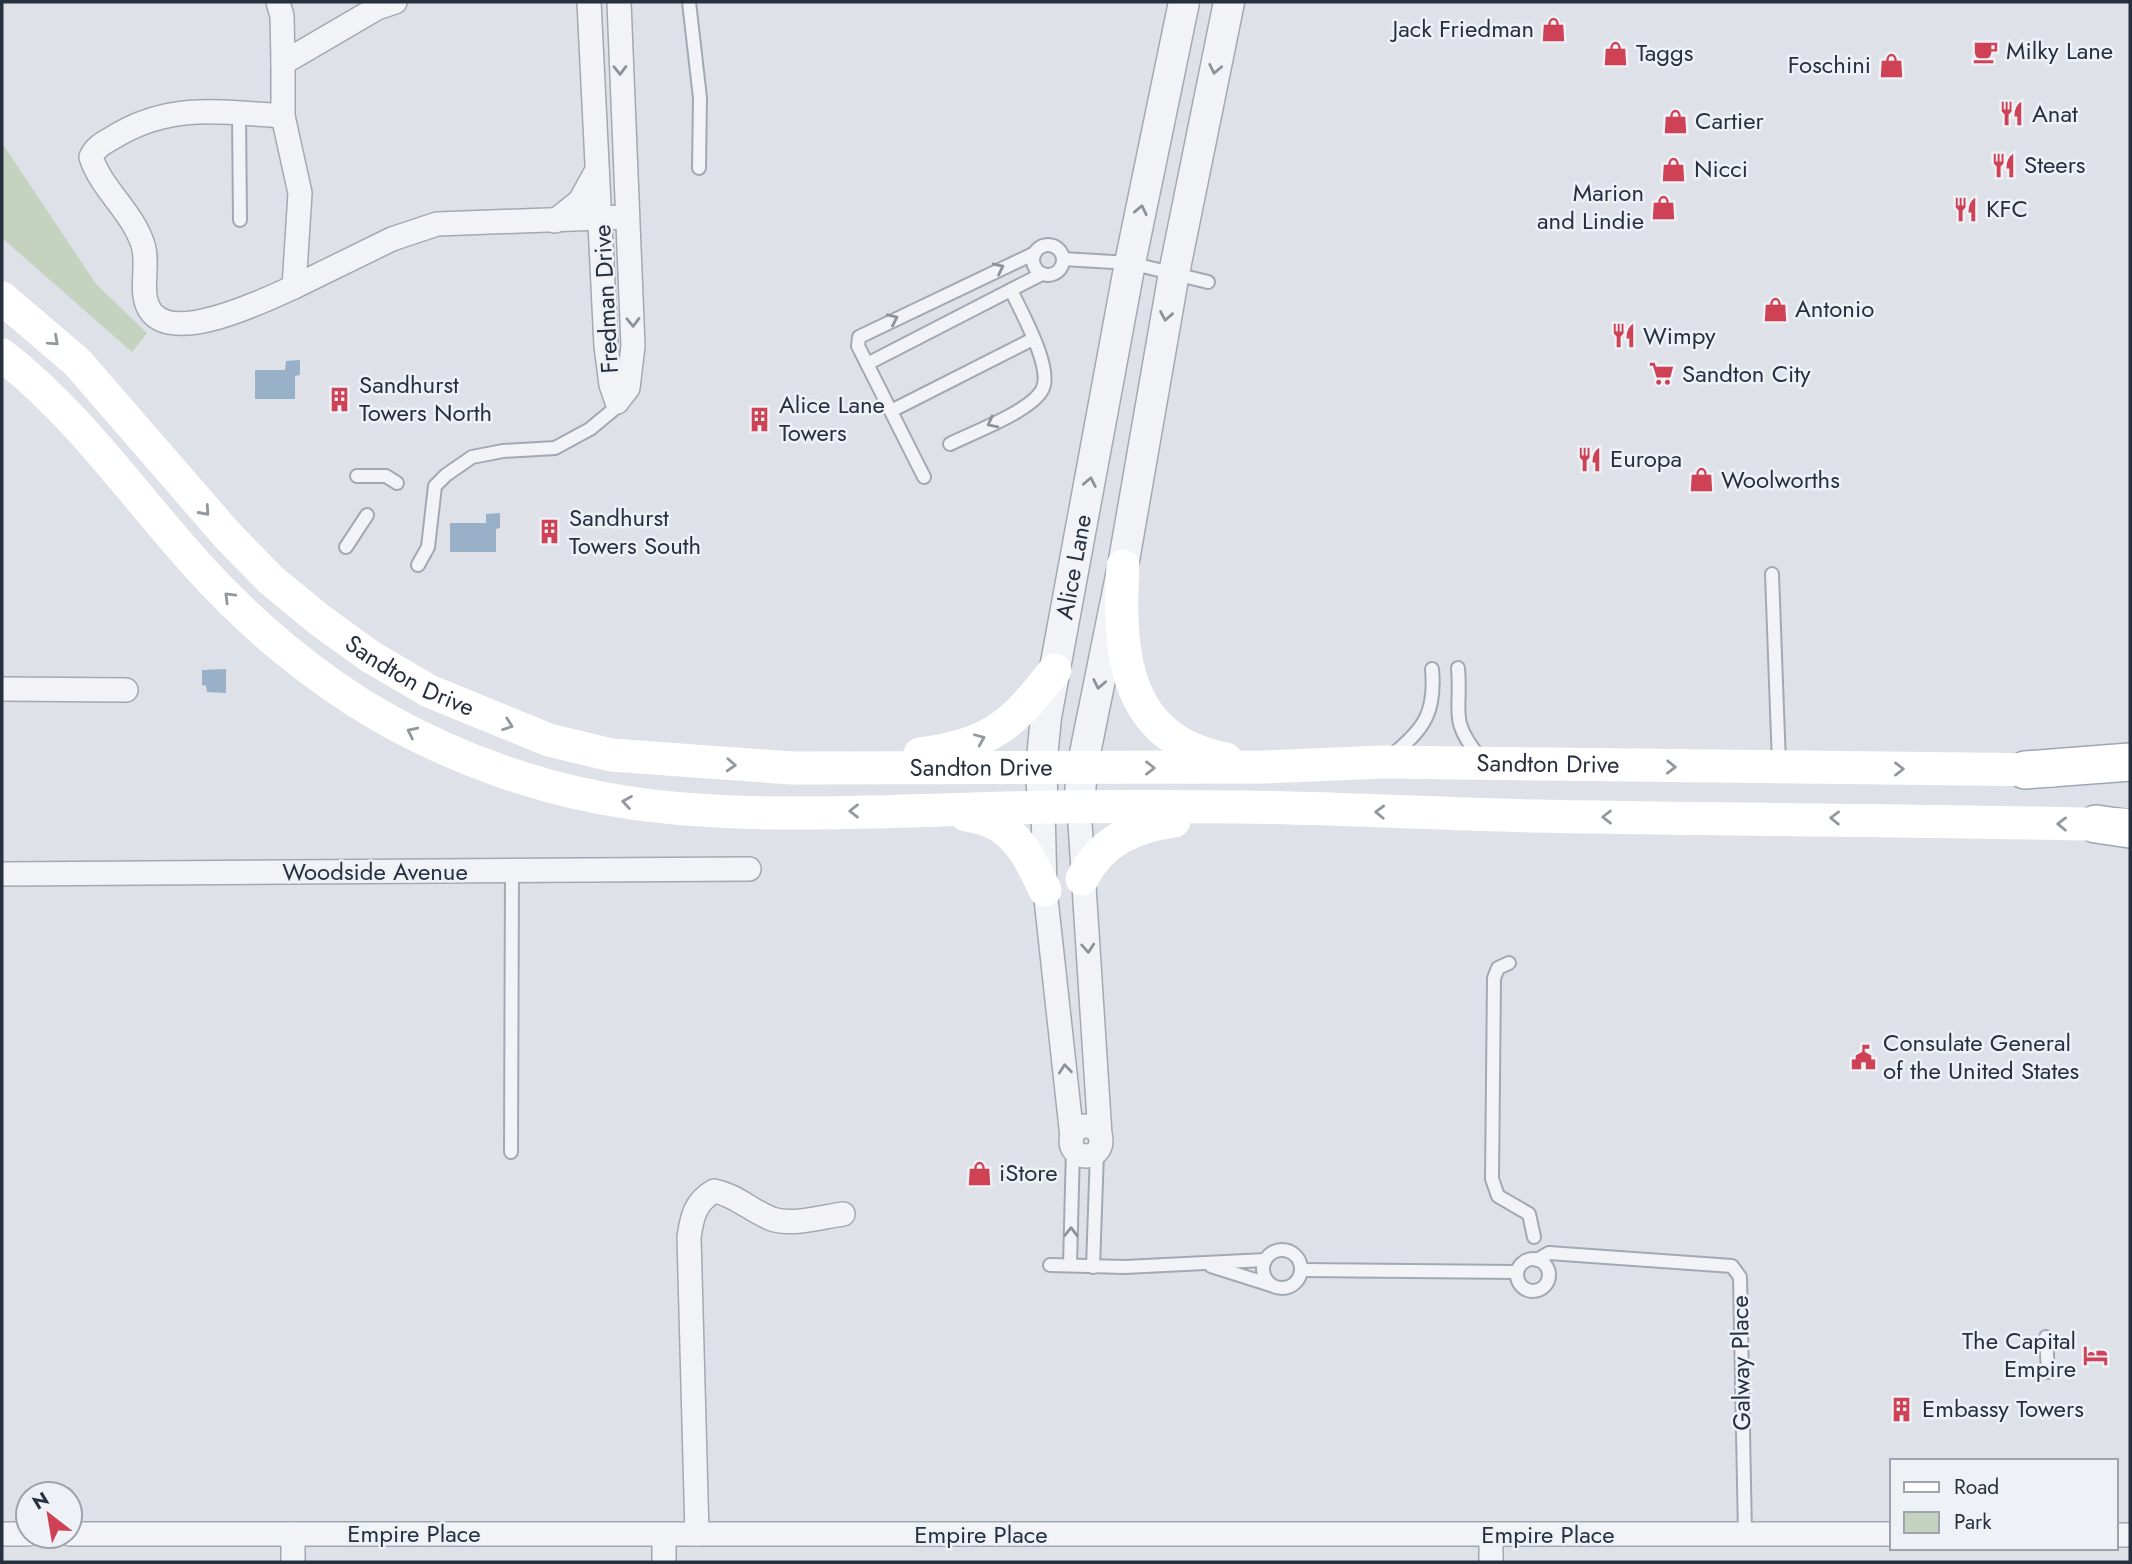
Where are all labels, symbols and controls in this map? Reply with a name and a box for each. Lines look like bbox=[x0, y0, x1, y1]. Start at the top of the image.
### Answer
place label: Jack Friedman bbox=[1390, 11, 1534, 46]
shop icon: Jack Friedman bbox=[1540, 15, 1568, 43]
place label: Milky Lane bbox=[2006, 33, 2113, 68]
place label: Taggs bbox=[1636, 35, 1693, 70]
cafe icon: Milky Lane bbox=[1972, 37, 2000, 65]
shop icon: Taggs bbox=[1602, 39, 1630, 67]
place label: Foschini bbox=[1788, 47, 1871, 82]
shop icon: Foschini bbox=[1877, 51, 1905, 79]
one-way arrow bbox=[1209, 63, 1224, 75]
one-way arrow bbox=[612, 65, 628, 76]
place label: Anat bbox=[2032, 96, 2078, 131]
restaurant icon: Anat bbox=[1998, 100, 2026, 128]
place label: Cartier bbox=[1695, 103, 1765, 138]
shop icon: Cartier bbox=[1661, 107, 1689, 135]
place label: Steers bbox=[2024, 147, 2086, 182]
place label: Nicci bbox=[1694, 151, 1748, 186]
restaurant icon: Steers bbox=[1990, 151, 2018, 179]
shop icon: Nicci bbox=[1660, 155, 1688, 183]
place label: Marion and Lindie bbox=[1537, 175, 1644, 238]
place label: KFC bbox=[1986, 191, 2028, 226]
shop icon: Marion and Lindie bbox=[1650, 193, 1678, 221]
restaurant icon: KFC bbox=[1952, 195, 1980, 223]
one-way arrow bbox=[1132, 204, 1147, 216]
street label: Fredman Drive bbox=[584, 224, 627, 374]
one-way arrow bbox=[992, 263, 1004, 277]
place label: Antonio bbox=[1795, 291, 1874, 326]
shop icon: Antonio bbox=[1761, 295, 1789, 323]
one-way arrow bbox=[1159, 310, 1174, 322]
one-way arrow bbox=[886, 313, 898, 327]
one-way arrow bbox=[625, 316, 640, 327]
place label: Wimpy bbox=[1643, 318, 1716, 353]
restaurant icon: Wimpy bbox=[1609, 322, 1637, 350]
one-way arrow bbox=[46, 333, 59, 346]
place label: Sandton City bbox=[1682, 356, 1811, 391]
supermarket icon: Sandton City bbox=[1648, 360, 1676, 388]
place label: Sandhurst Towers North bbox=[359, 367, 492, 430]
building icon: Sandhurst Towers North bbox=[325, 385, 353, 413]
place label: Alice Lane Towers bbox=[779, 387, 885, 450]
building icon: Alice Lane Towers bbox=[745, 405, 773, 433]
one-way arrow bbox=[987, 414, 999, 428]
place label: Europa bbox=[1610, 441, 1682, 476]
restaurant icon: Europa bbox=[1576, 445, 1604, 473]
place label: Woolworths bbox=[1721, 462, 1840, 497]
shop icon: Woolworths bbox=[1687, 466, 1715, 494]
one-way arrow bbox=[1082, 476, 1097, 488]
place label: Sandhurst Towers South bbox=[569, 500, 701, 563]
one-way arrow bbox=[197, 503, 210, 516]
street label: Alice Lane bbox=[1046, 511, 1100, 622]
building icon: Sandhurst Towers South bbox=[535, 518, 563, 546]
one-way arrow bbox=[224, 593, 237, 606]
street label: Sandton Drive bbox=[338, 626, 480, 725]
one-way arrow bbox=[1092, 678, 1107, 690]
one-way arrow bbox=[502, 717, 514, 731]
one-way arrow bbox=[406, 726, 419, 740]
one-way arrow bbox=[973, 733, 985, 747]
street label: Sandton Drive bbox=[1476, 745, 1620, 782]
street label: Sandton Drive bbox=[910, 749, 1053, 785]
one-way arrow bbox=[725, 757, 736, 772]
one-way arrow bbox=[1666, 759, 1677, 774]
one-way arrow bbox=[1145, 760, 1156, 776]
one-way arrow bbox=[1894, 761, 1904, 777]
one-way arrow bbox=[621, 795, 633, 810]
one-way arrow bbox=[848, 803, 859, 819]
one-way arrow bbox=[1374, 804, 1385, 819]
one-way arrow bbox=[1601, 809, 1612, 825]
one-way arrow bbox=[1829, 811, 1840, 826]
one-way arrow bbox=[2056, 816, 2067, 831]
street label: Woodside Avenue bbox=[282, 854, 468, 889]
one-way arrow bbox=[1080, 942, 1095, 953]
place label: Consulate General of the United States bbox=[1883, 1025, 2079, 1088]
public building icon: Consulate General of the United States bbox=[1849, 1043, 1877, 1071]
one-way arrow bbox=[1058, 1064, 1073, 1075]
place label: iStore bbox=[999, 1155, 1058, 1190]
shop icon: iStore bbox=[965, 1159, 993, 1187]
one-way arrow bbox=[1063, 1227, 1078, 1238]
street label: Galway Place bbox=[1722, 1295, 1759, 1431]
place label: The Capital Empire bbox=[1962, 1323, 2076, 1386]
hotel icon: The Capital Empire bbox=[2082, 1341, 2110, 1369]
place label: Embassy Towers bbox=[1922, 1391, 2084, 1426]
building icon: Embassy Towers bbox=[1888, 1395, 1916, 1423]
legend bbox=[1890, 1459, 2118, 1550]
text: Road bbox=[1954, 1472, 1999, 1502]
north arrow bbox=[14, 1480, 84, 1550]
text: N bbox=[27, 1485, 54, 1516]
text: Park bbox=[1954, 1507, 1992, 1537]
street label: Empire Place bbox=[347, 1516, 481, 1551]
street label: Empire Place bbox=[914, 1517, 1048, 1552]
street label: Empire Place bbox=[1481, 1517, 1615, 1552]

